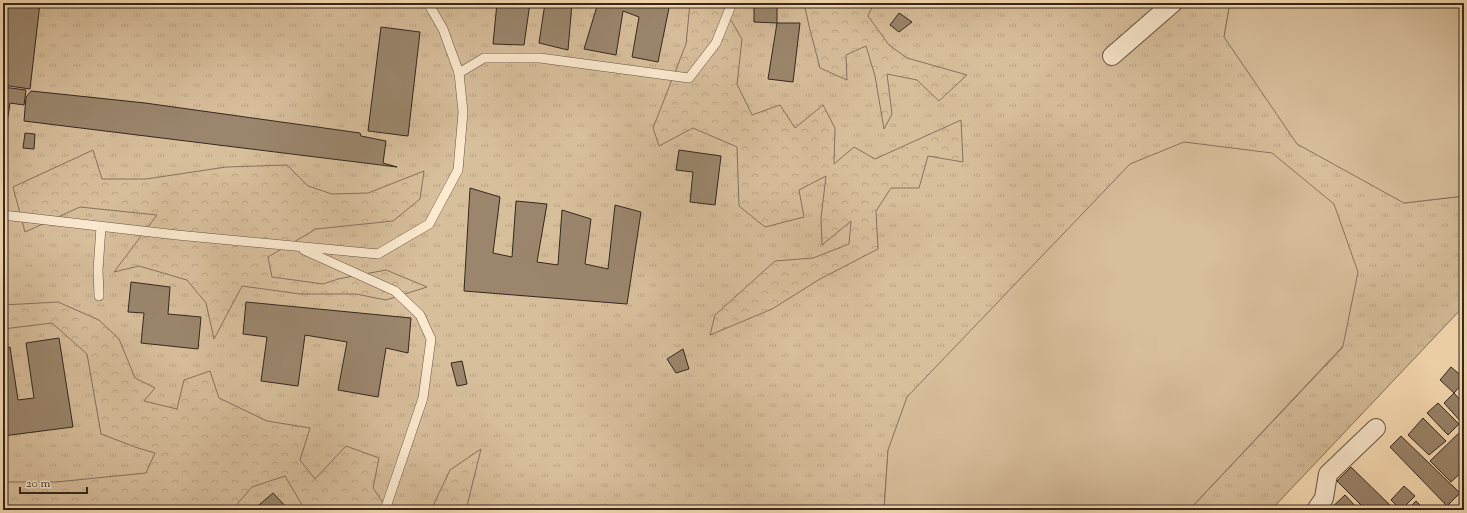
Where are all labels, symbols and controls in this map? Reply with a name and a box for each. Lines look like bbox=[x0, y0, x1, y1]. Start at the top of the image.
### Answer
scale bar bbox=[20, 469, 87, 495]
text: 20 m bbox=[26, 475, 51, 493]

